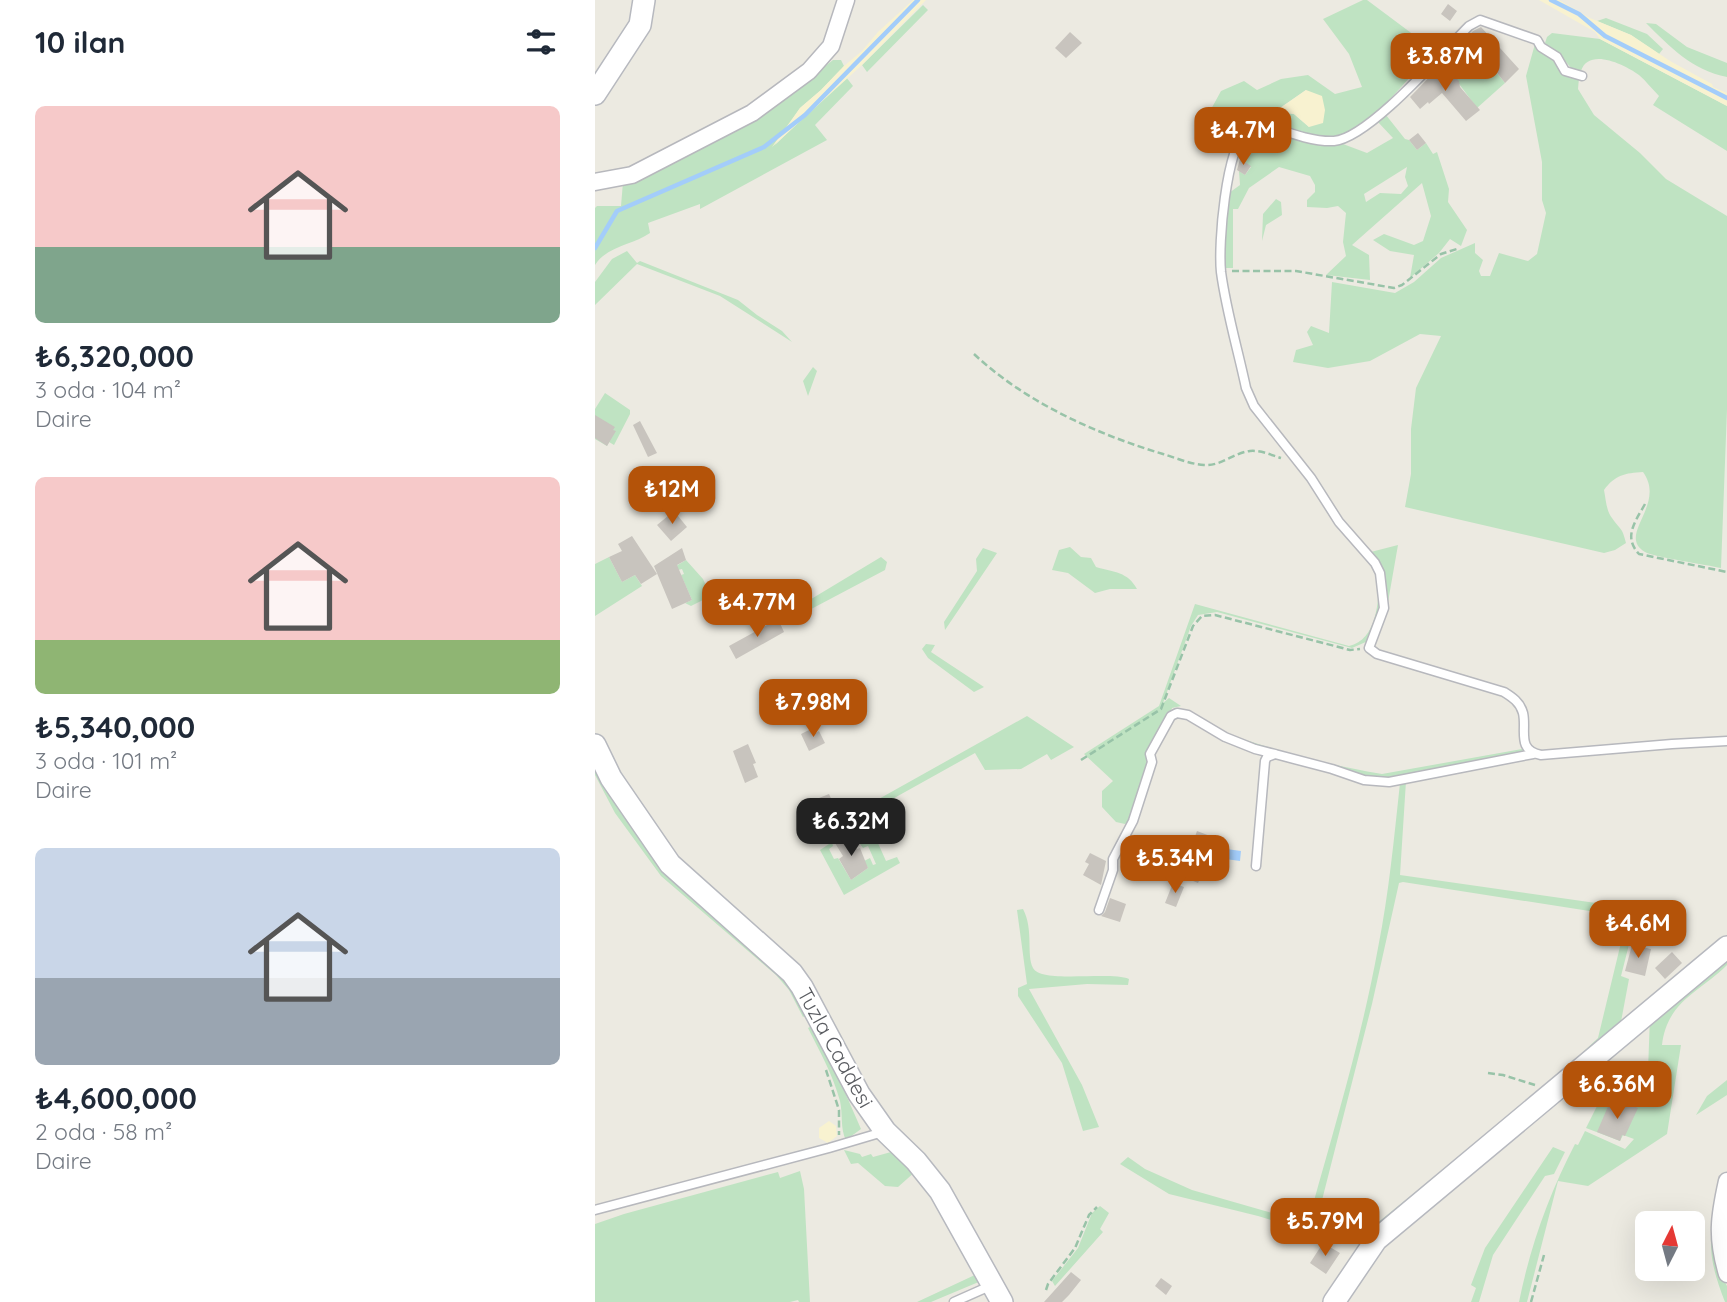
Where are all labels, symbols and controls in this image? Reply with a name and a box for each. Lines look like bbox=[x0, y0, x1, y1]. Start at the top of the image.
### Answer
text: 10 ilan bbox=[35, 23, 125, 61]
icon: filters bbox=[522, 23, 560, 61]
pin: ₺3.87M bbox=[1388, 34, 1502, 93]
text: ₺3.87M bbox=[1407, 41, 1483, 70]
pin: ₺4.7M bbox=[1194, 108, 1292, 167]
text: ₺4.7M bbox=[1210, 115, 1276, 144]
icon: home bbox=[235, 152, 361, 278]
text: ₺6,320,000 bbox=[35, 337, 194, 375]
text: 3 oda · 104 m² bbox=[35, 375, 181, 404]
text: Daire bbox=[35, 404, 92, 433]
pin: ₺12M bbox=[631, 466, 713, 526]
text: ₺12M bbox=[644, 474, 700, 503]
icon: home bbox=[235, 523, 361, 649]
pin: ₺4.77M bbox=[700, 580, 814, 639]
text: ₺4.77M bbox=[718, 587, 796, 616]
pin: ₺7.98M bbox=[756, 680, 870, 739]
text: ₺7.98M bbox=[775, 687, 851, 716]
text: ₺5,340,000 bbox=[35, 708, 195, 746]
text: 3 oda · 101 m² bbox=[35, 746, 177, 775]
text: Daire bbox=[35, 775, 92, 804]
pin: ₺6.32M bbox=[794, 798, 908, 858]
text: ₺6.32M bbox=[812, 806, 890, 835]
pin: ₺5.34M bbox=[1118, 836, 1232, 895]
text: ₺5.34M bbox=[1136, 843, 1214, 872]
icon: home bbox=[235, 894, 361, 1020]
pin: ₺4.6M bbox=[1589, 900, 1687, 960]
text: ₺4.6M bbox=[1605, 908, 1671, 937]
street label: Tuzla Caddesi bbox=[792, 983, 880, 1112]
pin: ₺6.36M bbox=[1560, 1062, 1674, 1121]
text: ₺6.36M bbox=[1579, 1069, 1655, 1098]
text: ₺4,600,000 bbox=[35, 1079, 197, 1117]
text: 2 oda · 58 m² bbox=[35, 1117, 172, 1146]
text: Daire bbox=[35, 1146, 92, 1175]
pin: ₺5.79M bbox=[1268, 1198, 1382, 1258]
text: ₺5.79M bbox=[1286, 1206, 1364, 1235]
north arrow bbox=[1635, 1211, 1705, 1281]
map controls bbox=[1635, 1211, 1705, 1281]

